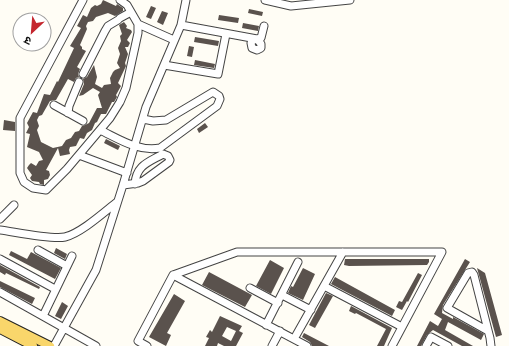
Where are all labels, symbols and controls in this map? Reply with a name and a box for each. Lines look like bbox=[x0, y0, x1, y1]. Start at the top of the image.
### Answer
north arrow bbox=[12, 12, 52, 52]
text: उ bbox=[22, 33, 34, 48]

